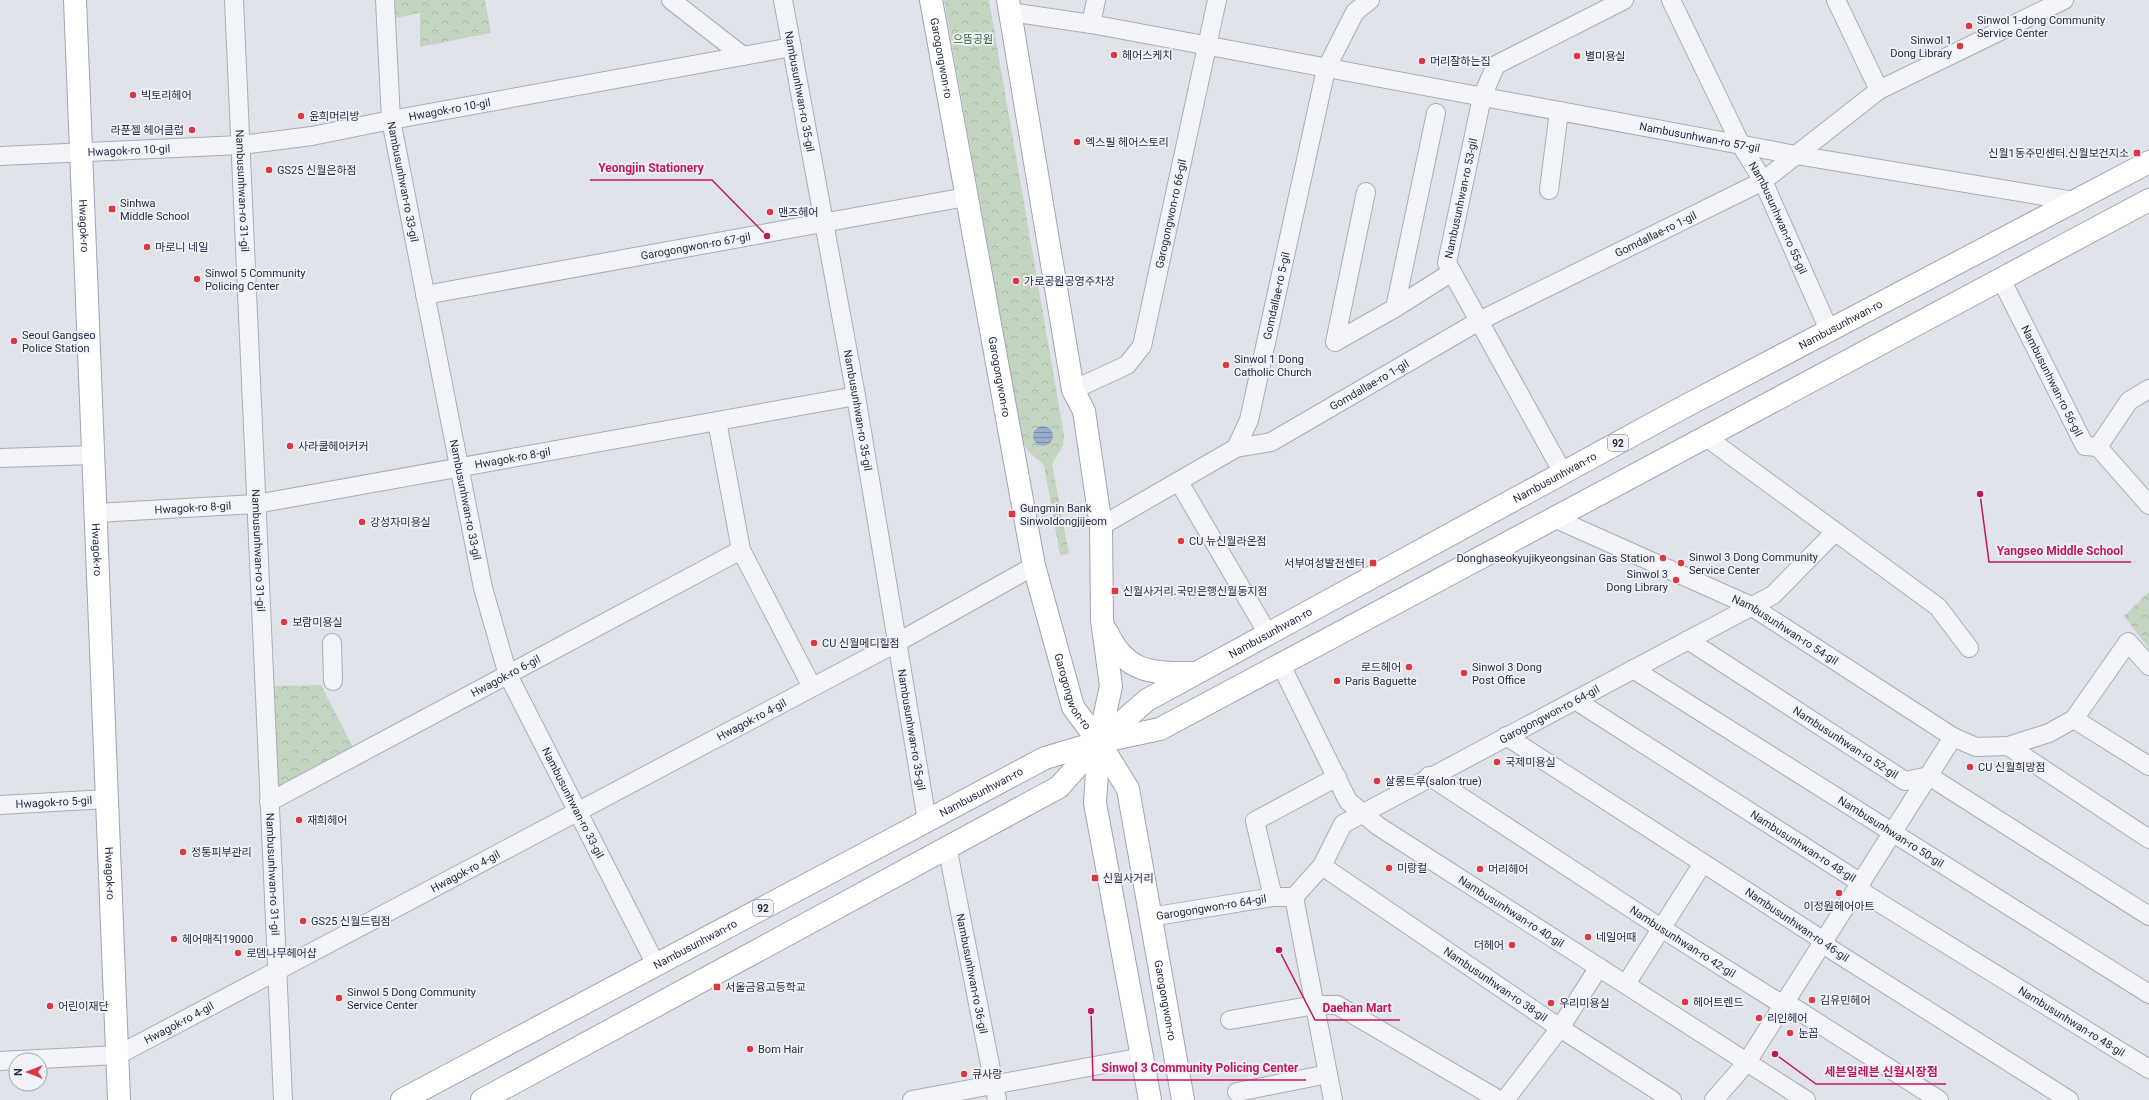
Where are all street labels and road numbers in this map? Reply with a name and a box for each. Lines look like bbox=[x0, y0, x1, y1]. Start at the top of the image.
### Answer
street label: Garogongwon-ro bbox=[928, 17, 955, 99]
street label: Nambusunhwan-ro 35-gil bbox=[782, 30, 817, 153]
street label: Hwagok-ro 10-gil bbox=[408, 96, 492, 123]
street label: Nambusunhwan-ro 33-gil bbox=[385, 120, 421, 243]
street label: Nambusunhwan-ro 57-gil bbox=[1638, 120, 1761, 155]
street label: Nambusunhwan-ro 31-gil bbox=[233, 129, 252, 252]
street label: Nambusunhwan-ro 53-gil bbox=[1442, 137, 1480, 260]
street label: Hwagok-ro 10-gil bbox=[87, 142, 171, 159]
street label: Garogongwon-ro 66-gil bbox=[1153, 158, 1189, 270]
street label: Nambusunhwan-ro 55-gil bbox=[1746, 159, 1810, 276]
street label: Hwagok-ro bbox=[76, 199, 92, 253]
street label: Gomdallae-ro 1-gil bbox=[1613, 208, 1699, 260]
street label: Garogongwon-ro 67-gil bbox=[640, 230, 752, 262]
street label: Gomdallae-ro 5-gil bbox=[1260, 251, 1292, 341]
street label: Nambusunhwan-ro bbox=[1796, 297, 1885, 352]
street label: Nambusunhwan-ro 56-gil bbox=[2019, 323, 2086, 439]
street label: Garogongwon-ro bbox=[986, 335, 1013, 418]
street label: Nambusunhwan-ro 35-gil bbox=[841, 349, 875, 472]
street label: Gomdallae-ro 1-gil bbox=[1327, 357, 1411, 413]
road number: 92 bbox=[1608, 435, 1628, 451]
street label: Nambusunhwan-ro 33-gil bbox=[447, 438, 484, 561]
street label: Hwagok-ro 8-gil bbox=[474, 445, 551, 471]
street label: Nambusunhwan-ro bbox=[1511, 449, 1599, 505]
street label: Nambusunhwan-ro 31-gil bbox=[249, 489, 268, 612]
street label: Hwagok-ro 8-gil bbox=[154, 499, 231, 516]
street label: Hwagok-ro bbox=[89, 523, 105, 576]
street label: Nambusunhwan-ro 54-gil bbox=[1730, 592, 1841, 667]
street label: Nambusunhwan-ro bbox=[1226, 605, 1314, 661]
street label: Hwagok-ro 6-gil bbox=[469, 652, 542, 700]
street label: Garogongwon-ro bbox=[1052, 652, 1094, 732]
street label: Nambusunhwan-ro 35-gil bbox=[895, 668, 928, 791]
street label: Garogongwon-ro 64-gil bbox=[1497, 682, 1601, 746]
street label: Hwagok-ro 4-gil bbox=[715, 696, 788, 743]
street label: Nambusunhwan-ro 52-gil bbox=[1791, 704, 1901, 781]
street label: Nambusunhwan-ro 33-gil bbox=[539, 745, 607, 860]
street label: Nambusunhwan-ro bbox=[937, 764, 1025, 820]
street label: Hwagok-ro 5-gil bbox=[15, 793, 93, 811]
street label: Nambusunhwan-ro 50-gil bbox=[1836, 793, 1946, 870]
street label: Nambusunhwan-ro 48-gil bbox=[1748, 808, 1858, 885]
street label: Nambusunhwan-ro 31-gil bbox=[264, 813, 282, 936]
street label: Hwagok-ro bbox=[102, 847, 117, 900]
street label: Hwagok-ro 4-gil bbox=[428, 847, 502, 895]
street label: Nambusunhwan-ro 40-gil bbox=[1456, 873, 1567, 950]
street label: Nambusunhwan-ro 46-gil bbox=[1743, 885, 1851, 965]
street label: Garogongwon-ro 64-gil bbox=[1155, 892, 1267, 922]
road number: 92 bbox=[753, 900, 773, 916]
street label: Nambusunhwan-ro 42-gil bbox=[1628, 903, 1738, 980]
street label: Nambusunhwan-ro 36-gil bbox=[954, 912, 990, 1035]
street label: Nambusunhwan-ro bbox=[651, 917, 739, 972]
street label: Nambusunhwan-ro 38-gil bbox=[1441, 944, 1550, 1024]
street label: Garogongwon-ro bbox=[1152, 959, 1179, 1042]
street label: Nambusunhwan-ro 48-gil bbox=[2016, 984, 2127, 1059]
street label: Hwagok-ro 4-gil bbox=[142, 999, 216, 1046]

